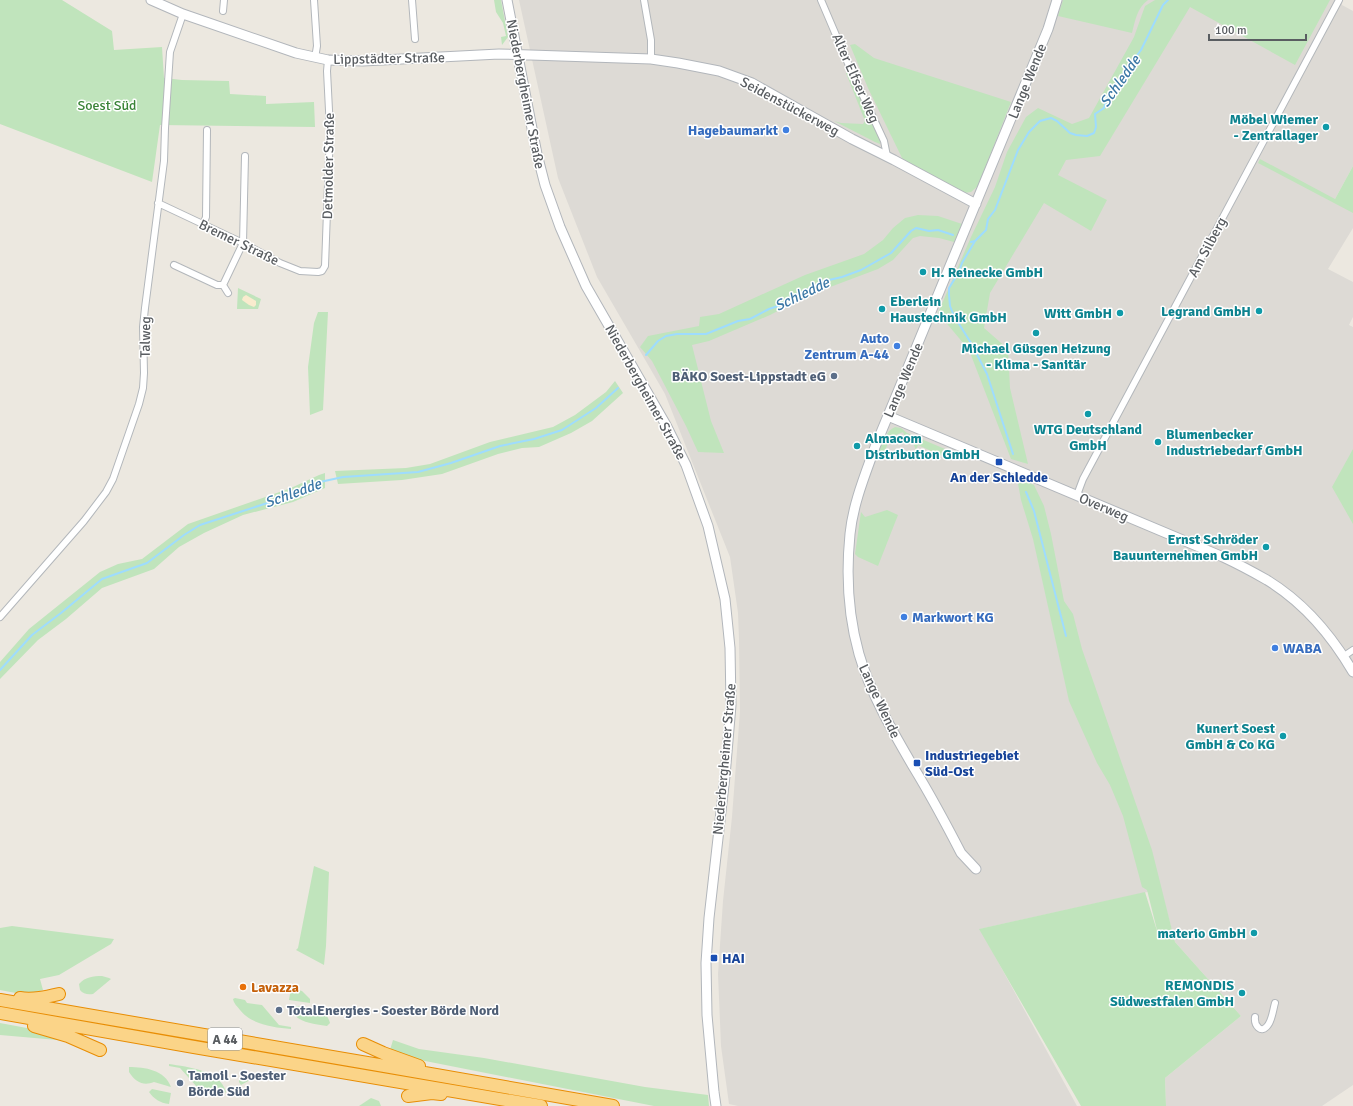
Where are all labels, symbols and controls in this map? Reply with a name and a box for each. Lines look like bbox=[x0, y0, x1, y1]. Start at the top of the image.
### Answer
scale bar bbox=[1209, 16, 1306, 42]
street label: Niederbergheimer Straße bbox=[503, 18, 548, 170]
text: 100 m bbox=[1215, 23, 1247, 38]
street label: Alter Elfser Weg bbox=[828, 31, 883, 126]
street label: Lange Wende bbox=[1005, 41, 1050, 121]
street label: Lippstädter Straße bbox=[333, 49, 445, 68]
water label: Schledde bbox=[1096, 51, 1145, 110]
street label: Seidenstückerweg bbox=[737, 73, 842, 140]
park label: Soest Süd bbox=[77, 97, 137, 114]
place label: Möbel Wiemer - Zentrallager bbox=[1230, 111, 1318, 144]
street label: Detmolder Straße bbox=[319, 113, 338, 220]
place label: Hagebaumarkt bbox=[688, 122, 779, 139]
marker: Möbel Wiemer - Zentrallager bbox=[1321, 122, 1331, 132]
marker: Hagebaumarkt bbox=[781, 125, 791, 135]
street label: Am Silberg bbox=[1185, 214, 1230, 280]
street label: Bremer Straße bbox=[196, 216, 282, 269]
place label: H. Reinecke GmbH bbox=[931, 264, 1043, 281]
marker: H. Reinecke GmbH bbox=[918, 267, 928, 277]
water label: Schledde bbox=[772, 272, 834, 315]
place label: Eberlein Haustechnik GmbH bbox=[890, 293, 1007, 326]
place label: Legrand GmbH bbox=[1161, 303, 1251, 320]
marker: Eberlein Haustechnik GmbH bbox=[877, 304, 887, 314]
place label: Witt GmbH bbox=[1044, 305, 1112, 322]
marker: Legrand GmbH bbox=[1254, 306, 1264, 316]
marker: Witt GmbH bbox=[1115, 308, 1125, 318]
street label: Talweg bbox=[137, 316, 154, 358]
street label: Niederbergheimer Straße bbox=[601, 322, 690, 463]
marker: Michael Güsgen Heizung - Klima - Sanitär bbox=[1031, 328, 1041, 338]
place label: Auto Zentrum A-44 bbox=[804, 330, 889, 363]
street label: Lange Wende bbox=[880, 340, 927, 420]
place label: Michael Güsgen Heizung - Klima - Sanitär bbox=[961, 340, 1111, 373]
marker: Auto Zentrum A-44 bbox=[892, 341, 902, 351]
place label: BÄKO Soest-Lippstadt eG bbox=[672, 368, 826, 385]
marker: BÄKO Soest-Lippstadt eG bbox=[829, 371, 839, 381]
marker: WTG Deutschland GmbH bbox=[1083, 409, 1093, 419]
place label: WTG Deutschland GmbH bbox=[1034, 421, 1143, 454]
place label: Blumenbecker Industriebedarf GmbH bbox=[1166, 426, 1303, 459]
place label: Almacom Distribution GmbH bbox=[865, 430, 980, 463]
marker: Blumenbecker Industriebedarf GmbH bbox=[1153, 437, 1163, 447]
marker: Almacom Distribution GmbH bbox=[852, 441, 862, 451]
marker: An der Schledde bbox=[994, 457, 1004, 467]
place label: An der Schledde bbox=[950, 469, 1048, 486]
water label: Schledde bbox=[262, 474, 325, 512]
street label: Overweg bbox=[1076, 489, 1131, 525]
place label: Ernst Schröder Bauunternehmen GmbH bbox=[1113, 531, 1258, 564]
marker: Ernst Schröder Bauunternehmen GmbH bbox=[1261, 542, 1271, 552]
place label: Markwort KG bbox=[912, 609, 994, 626]
marker: Markwort KG bbox=[899, 612, 909, 622]
place label: WABA bbox=[1283, 640, 1322, 657]
marker: WABA bbox=[1270, 643, 1280, 653]
street label: Lange Wende bbox=[855, 661, 904, 741]
street label: Niederbergheimer Straße bbox=[709, 683, 740, 836]
place label: Kunert Soest GmbH & Co KG bbox=[1185, 720, 1276, 753]
marker: Kunert Soest GmbH & Co KG bbox=[1278, 731, 1288, 741]
place label: Industriegebiet Süd-Ost bbox=[925, 747, 1020, 780]
marker: Industriegebiet Süd-Ost bbox=[912, 758, 922, 768]
place label: materio GmbH bbox=[1158, 925, 1246, 942]
marker: materio GmbH bbox=[1249, 928, 1259, 938]
place label: HAI bbox=[722, 950, 745, 967]
marker: HAI bbox=[709, 953, 719, 963]
place label: REMONDIS Südwestfalen GmbH bbox=[1110, 977, 1234, 1010]
place label: Lavazza bbox=[251, 979, 299, 996]
marker: Lavazza bbox=[238, 982, 248, 992]
marker: REMONDIS Südwestfalen GmbH bbox=[1237, 988, 1247, 998]
place label: TotalEnergies - Soester Börde Nord bbox=[287, 1002, 500, 1019]
marker: TotalEnergies - Soester Börde Nord bbox=[274, 1005, 284, 1015]
road number: A 44 bbox=[208, 1028, 242, 1050]
place label: Tamoil - Soester Börde Süd bbox=[188, 1067, 286, 1100]
marker: Tamoil - Soester Börde Süd bbox=[175, 1078, 185, 1088]

